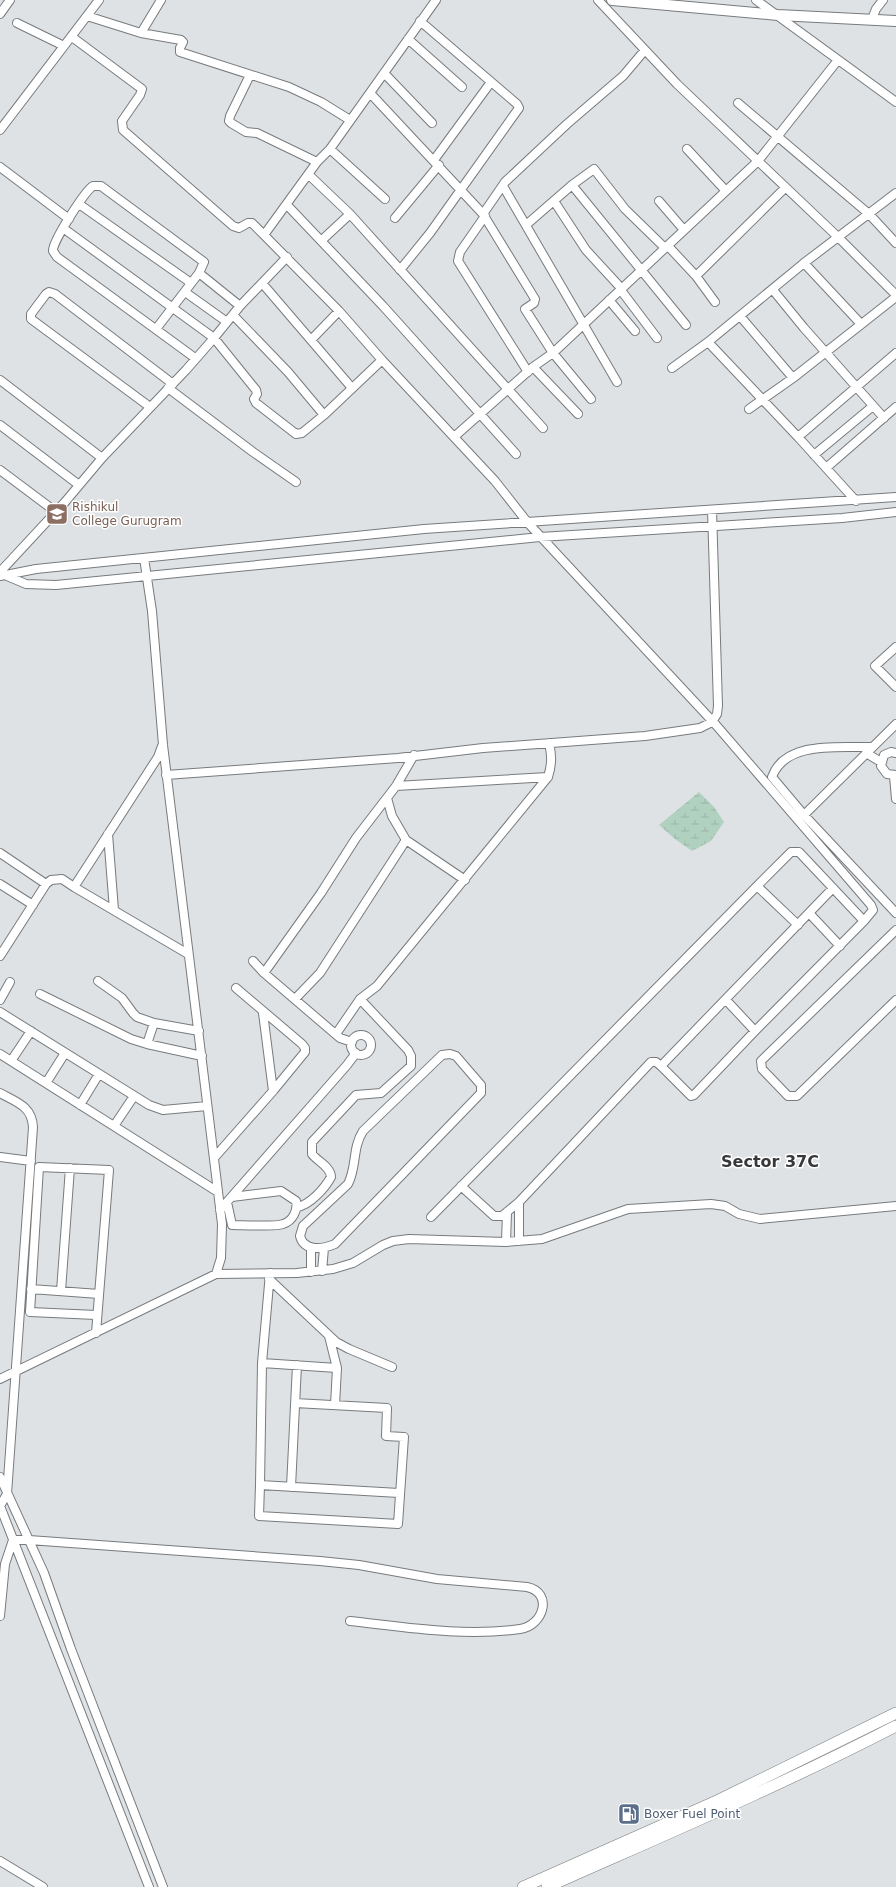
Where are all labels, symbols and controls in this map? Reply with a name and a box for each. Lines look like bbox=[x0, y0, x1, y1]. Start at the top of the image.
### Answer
place label: Rishikul College Gurugram bbox=[72, 500, 182, 528]
school or university icon: Rishikul College Gurugram bbox=[44, 501, 70, 527]
district label: Sector 37C bbox=[721, 1152, 819, 1171]
fuel station icon: Boxer Fuel Point bbox=[616, 1801, 642, 1827]
place label: Boxer Fuel Point bbox=[644, 1807, 741, 1821]

